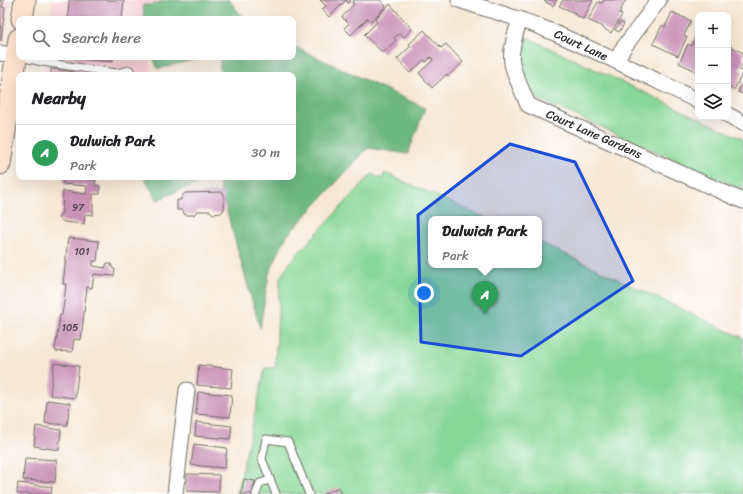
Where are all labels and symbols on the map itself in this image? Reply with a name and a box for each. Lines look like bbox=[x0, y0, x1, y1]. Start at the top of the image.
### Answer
street label: Court Lane bbox=[550, 23, 612, 67]
street label: Court Lane Gardens bbox=[542, 103, 646, 165]
house number: 97 bbox=[72, 199, 85, 217]
house number: 101 bbox=[75, 243, 89, 261]
pin: A bbox=[472, 281, 498, 314]
your location bbox=[414, 283, 434, 303]
house number: 105 bbox=[62, 319, 78, 337]

